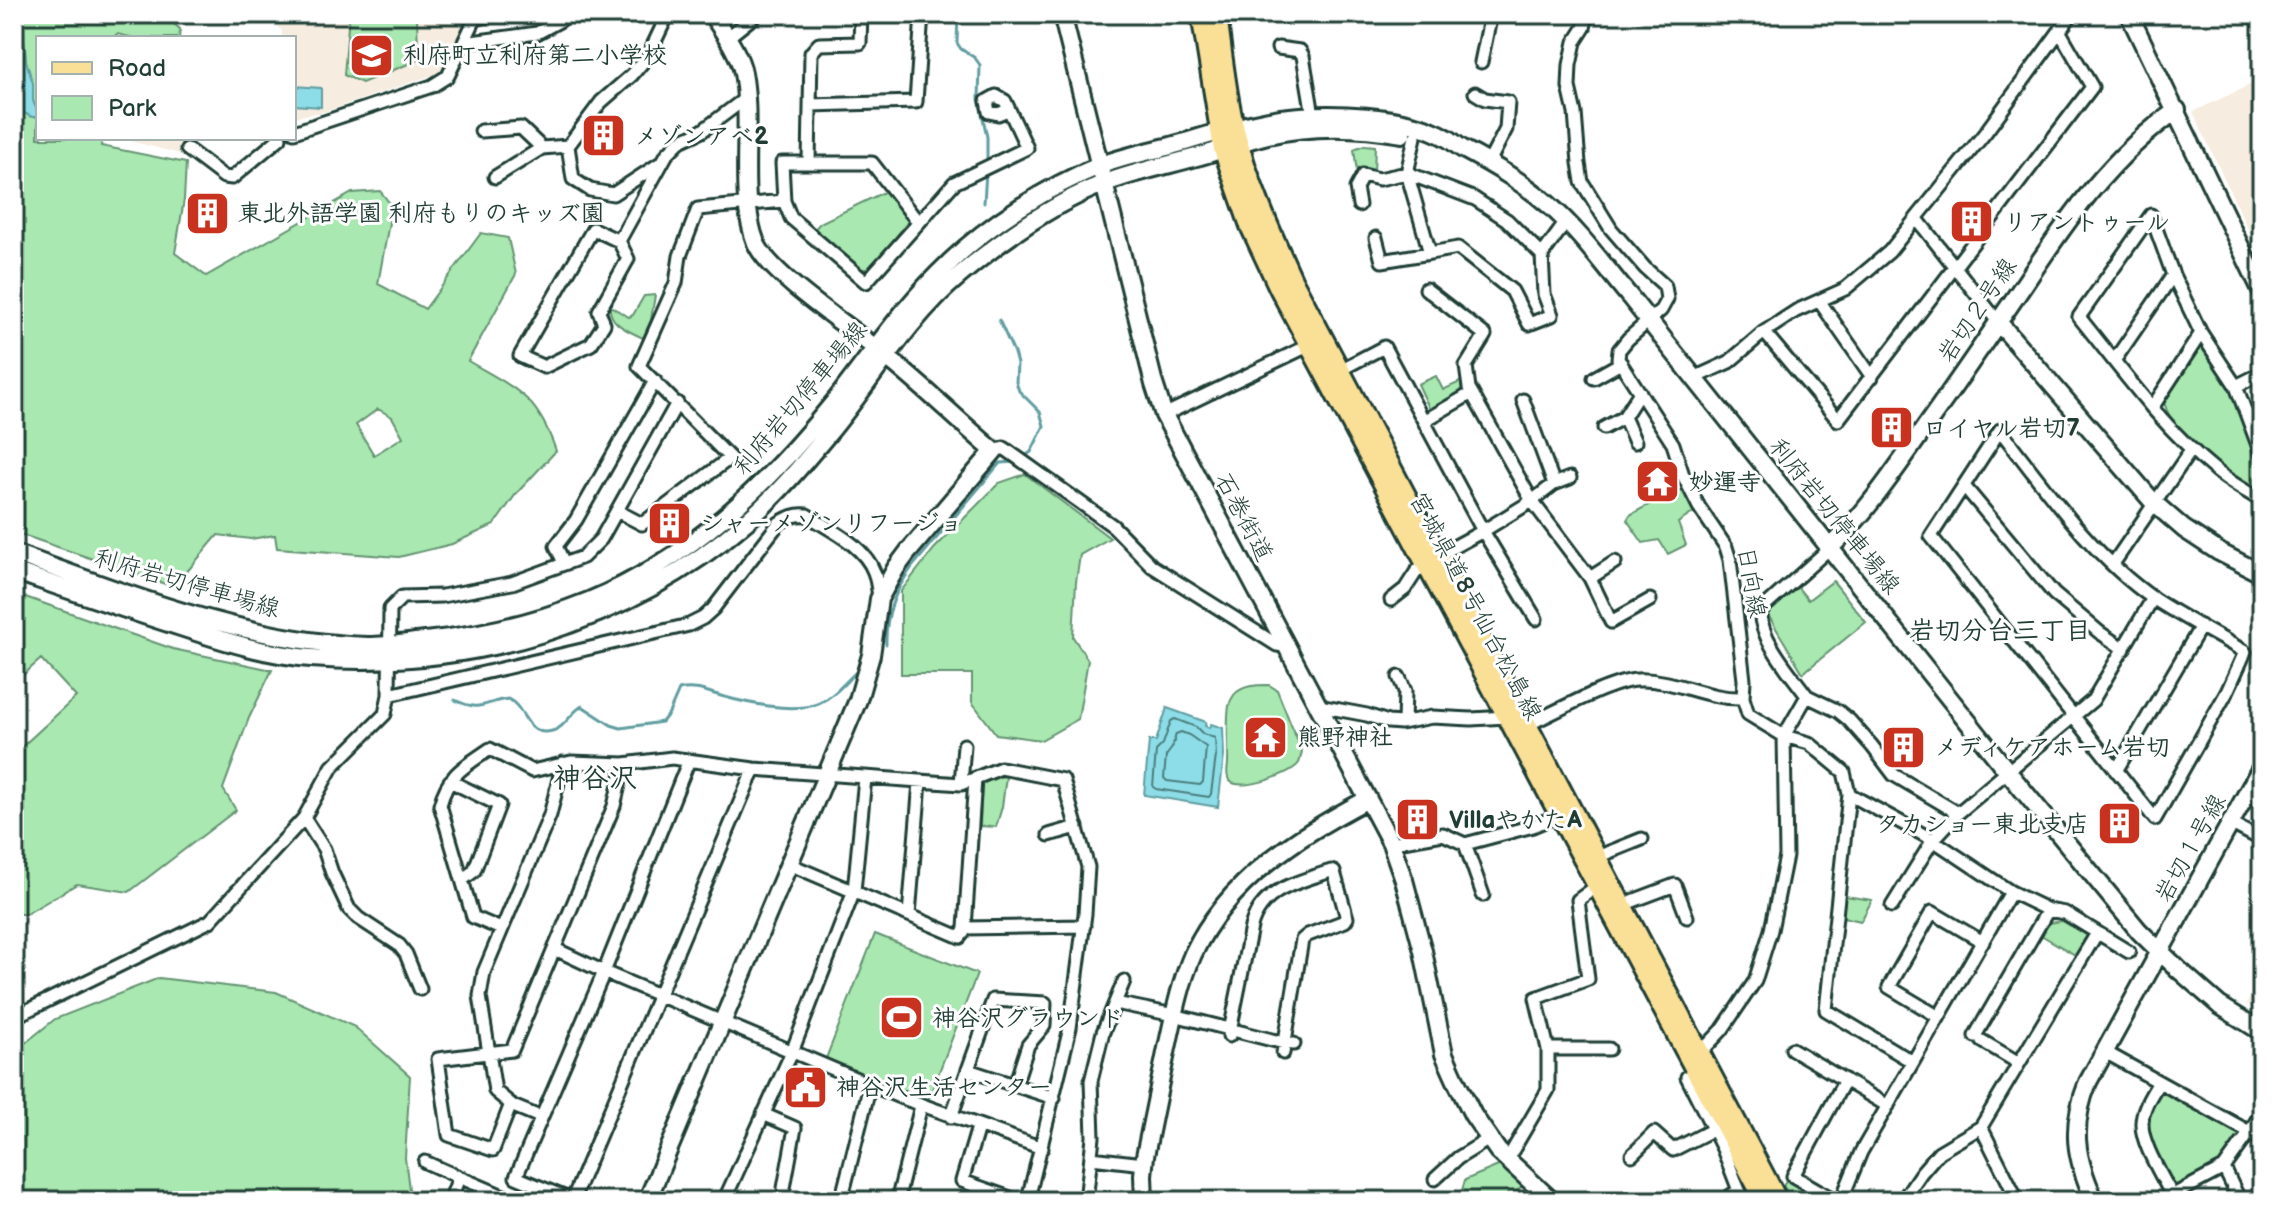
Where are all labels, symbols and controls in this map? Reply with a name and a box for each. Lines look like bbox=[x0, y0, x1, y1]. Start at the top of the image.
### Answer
school or university icon: 利府町立利府第二小学校 bbox=[348, 31, 396, 79]
legend bbox=[36, 36, 296, 140]
place label: 利府町立利府第二小学校 bbox=[403, 41, 667, 70]
text: Road bbox=[108, 54, 166, 83]
text: Park bbox=[108, 94, 156, 123]
building icon: メゾンアベ2 bbox=[579, 112, 627, 160]
place label: メゾンアベ2 bbox=[634, 122, 769, 151]
building icon: 東北外語学園 利府もりのキッズ園 bbox=[183, 189, 231, 237]
building icon: リアントゥール bbox=[1948, 198, 1996, 246]
place label: 東北外語学園 利府もりのキッズ園 bbox=[238, 199, 604, 228]
place label: リアントゥール bbox=[2003, 208, 2170, 237]
street label: 岩切２号線 bbox=[1932, 252, 2023, 368]
street label: 利府岩切停車場線 bbox=[728, 315, 873, 481]
building icon: ロイヤル岩切7 bbox=[1868, 404, 1916, 452]
place label: ロイヤル岩切7 bbox=[1923, 414, 2080, 443]
street label: 利府岩切停車場線 bbox=[1763, 433, 1906, 600]
temple icon: 妙運寺 bbox=[1634, 458, 1682, 506]
street label: 石巻街道 bbox=[1208, 468, 1279, 566]
place label: 妙運寺 bbox=[1689, 468, 1761, 497]
street label: 宮城県道8号仙台松島線 bbox=[1403, 487, 1548, 725]
building icon: シャーメゾンリフージョ bbox=[645, 499, 693, 547]
place label: シャーメゾンリフージョ bbox=[700, 509, 963, 538]
street label: 利府岩切停車場線 bbox=[91, 543, 283, 624]
street label: 日向線 bbox=[1731, 544, 1772, 620]
district label: 岩切分台三丁目 bbox=[1909, 616, 2091, 647]
temple icon: 熊野神社 bbox=[1242, 713, 1290, 761]
place label: 熊野神社 bbox=[1297, 723, 1393, 752]
building icon: メディケアホーム岩切 bbox=[1879, 723, 1927, 771]
place label: メディケアホーム岩切 bbox=[1934, 733, 2170, 762]
district label: 神谷沢 bbox=[553, 762, 637, 795]
street label: 岩切１号線 bbox=[2149, 789, 2232, 908]
building icon: VillaやかたA bbox=[1394, 796, 1442, 844]
building icon: タカショー東北支店 bbox=[2096, 800, 2144, 848]
place label: VillaやかたA bbox=[1449, 806, 1582, 835]
place label: タカショー東北支店 bbox=[1876, 810, 2089, 839]
sports icon: 神谷沢グラウンド bbox=[877, 994, 925, 1042]
place label: 神谷沢グラウンド bbox=[932, 1004, 1124, 1033]
public building icon: 神谷沢生活センター bbox=[781, 1063, 829, 1111]
place label: 神谷沢生活センター bbox=[836, 1073, 1052, 1102]

